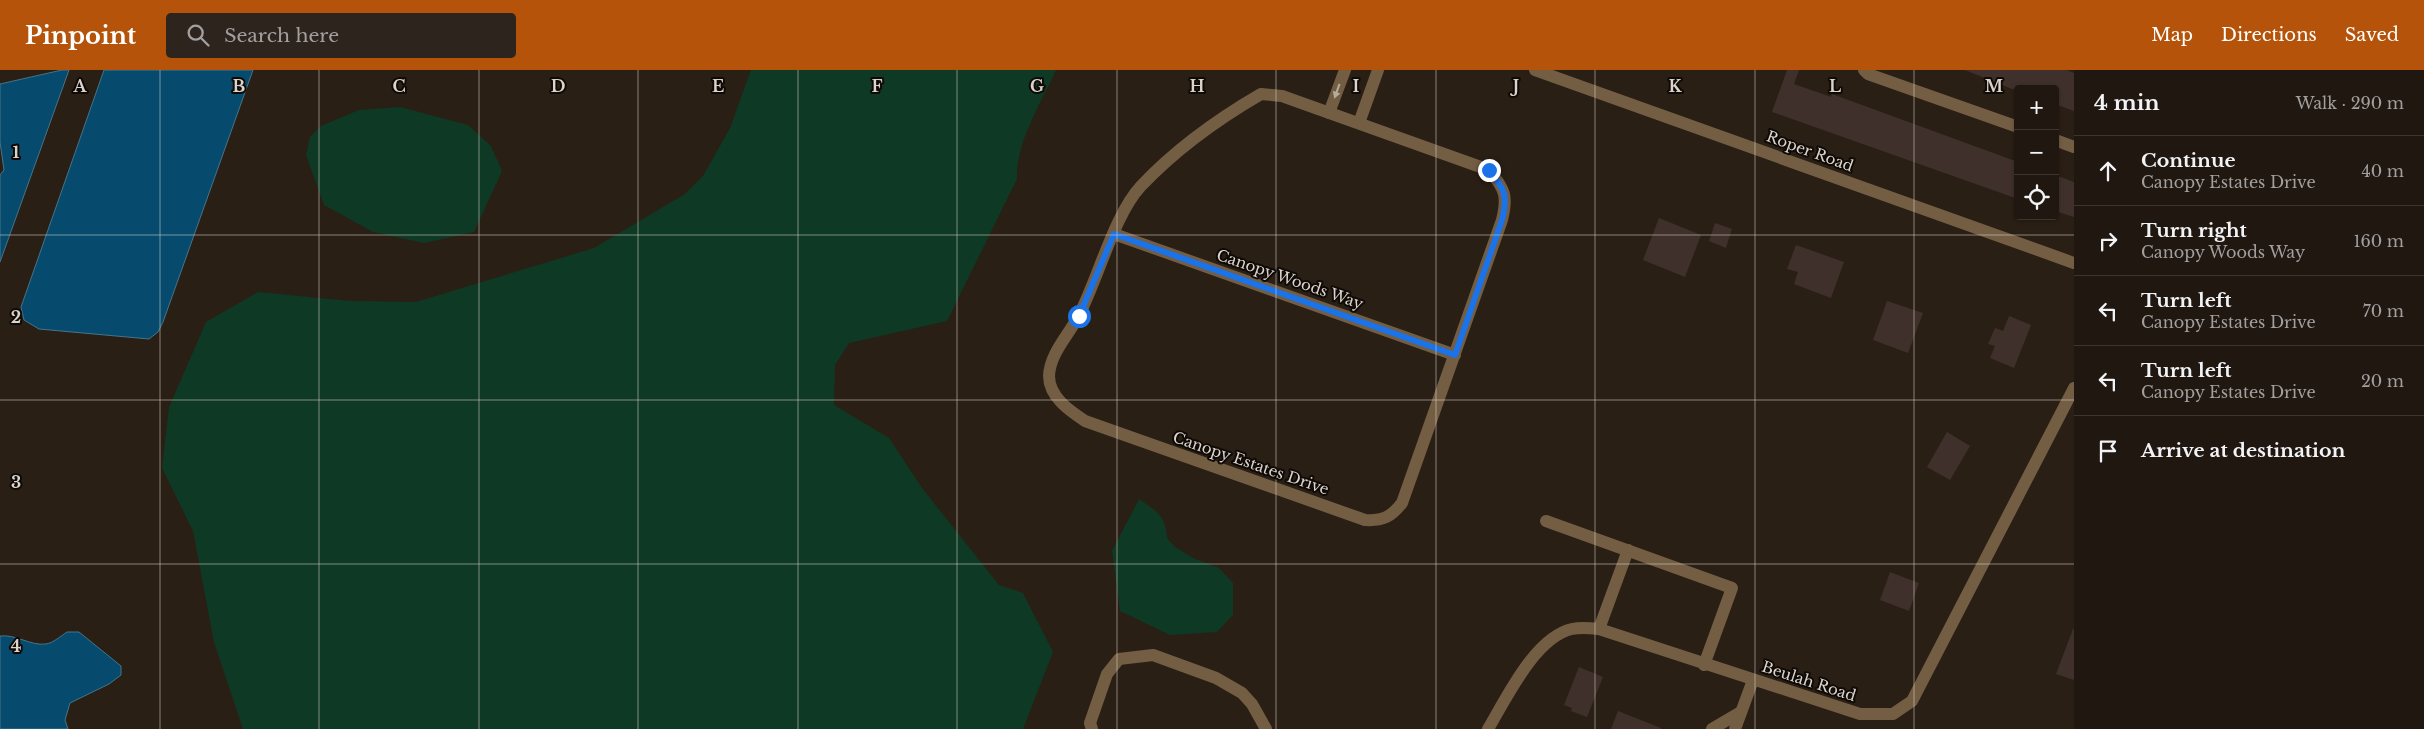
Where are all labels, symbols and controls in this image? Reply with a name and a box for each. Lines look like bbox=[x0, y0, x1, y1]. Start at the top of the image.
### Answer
search box bbox=[166, 13, 516, 58]
text: Pinpoint bbox=[25, 21, 136, 50]
icon: search bbox=[184, 21, 212, 49]
text: Search here bbox=[224, 24, 339, 47]
text: Map bbox=[2151, 24, 2193, 46]
text: Directions bbox=[2221, 24, 2317, 46]
text: Saved bbox=[2345, 24, 2399, 46]
text: A bbox=[73, 76, 88, 96]
text: B bbox=[233, 76, 246, 96]
text: C bbox=[392, 76, 406, 96]
text: D bbox=[551, 76, 565, 96]
text: E bbox=[712, 76, 724, 96]
text: F bbox=[871, 76, 883, 96]
text: G bbox=[1030, 76, 1044, 96]
text: H bbox=[1189, 76, 1205, 96]
text: I bbox=[1353, 76, 1360, 96]
text: J bbox=[1510, 76, 1519, 96]
text: K bbox=[1668, 76, 1682, 96]
text: L bbox=[1829, 76, 1841, 96]
text: M bbox=[1985, 76, 2003, 96]
one-way arrow bbox=[1333, 84, 1340, 99]
map controls bbox=[2014, 85, 2059, 220]
button: + bbox=[2014, 85, 2059, 130]
text: 4 min bbox=[2094, 90, 2160, 116]
text: Walk · 290 m bbox=[2296, 93, 2404, 113]
street label: Roper Road bbox=[1764, 126, 1856, 176]
button: − bbox=[2014, 130, 2059, 175]
text: 1 bbox=[13, 142, 20, 162]
text: Continue bbox=[2141, 149, 2236, 172]
icon: ahead bbox=[2094, 157, 2122, 185]
route end bbox=[1478, 159, 1501, 182]
text: 40 m bbox=[2361, 161, 2404, 181]
text: Canopy Estates Drive bbox=[2141, 172, 2316, 192]
button: locate bbox=[2014, 175, 2059, 220]
text: Turn right bbox=[2141, 219, 2247, 242]
icon: right bbox=[2094, 227, 2122, 255]
text: 160 m bbox=[2353, 231, 2404, 251]
text: Canopy Woods Way bbox=[2141, 242, 2305, 262]
street label: Canopy Woods Way bbox=[1214, 245, 1366, 313]
text: Turn left bbox=[2141, 289, 2232, 312]
icon: left bbox=[2094, 297, 2122, 325]
text: 70 m bbox=[2363, 301, 2404, 321]
route start bbox=[1068, 305, 1091, 328]
text: 2 bbox=[11, 307, 21, 327]
text: Canopy Estates Drive bbox=[2141, 312, 2316, 332]
text: Turn left bbox=[2141, 359, 2232, 382]
icon: left bbox=[2094, 367, 2122, 395]
text: 20 m bbox=[2361, 371, 2404, 391]
text: Canopy Estates Drive bbox=[2141, 382, 2316, 402]
street label: Canopy Estates Drive bbox=[1170, 427, 1332, 499]
icon: arrive bbox=[2094, 437, 2122, 465]
text: Arrive at destination bbox=[2141, 439, 2345, 462]
text: 3 bbox=[11, 472, 21, 492]
text: 4 bbox=[11, 636, 21, 656]
street label: Beulah Road bbox=[1760, 657, 1858, 705]

